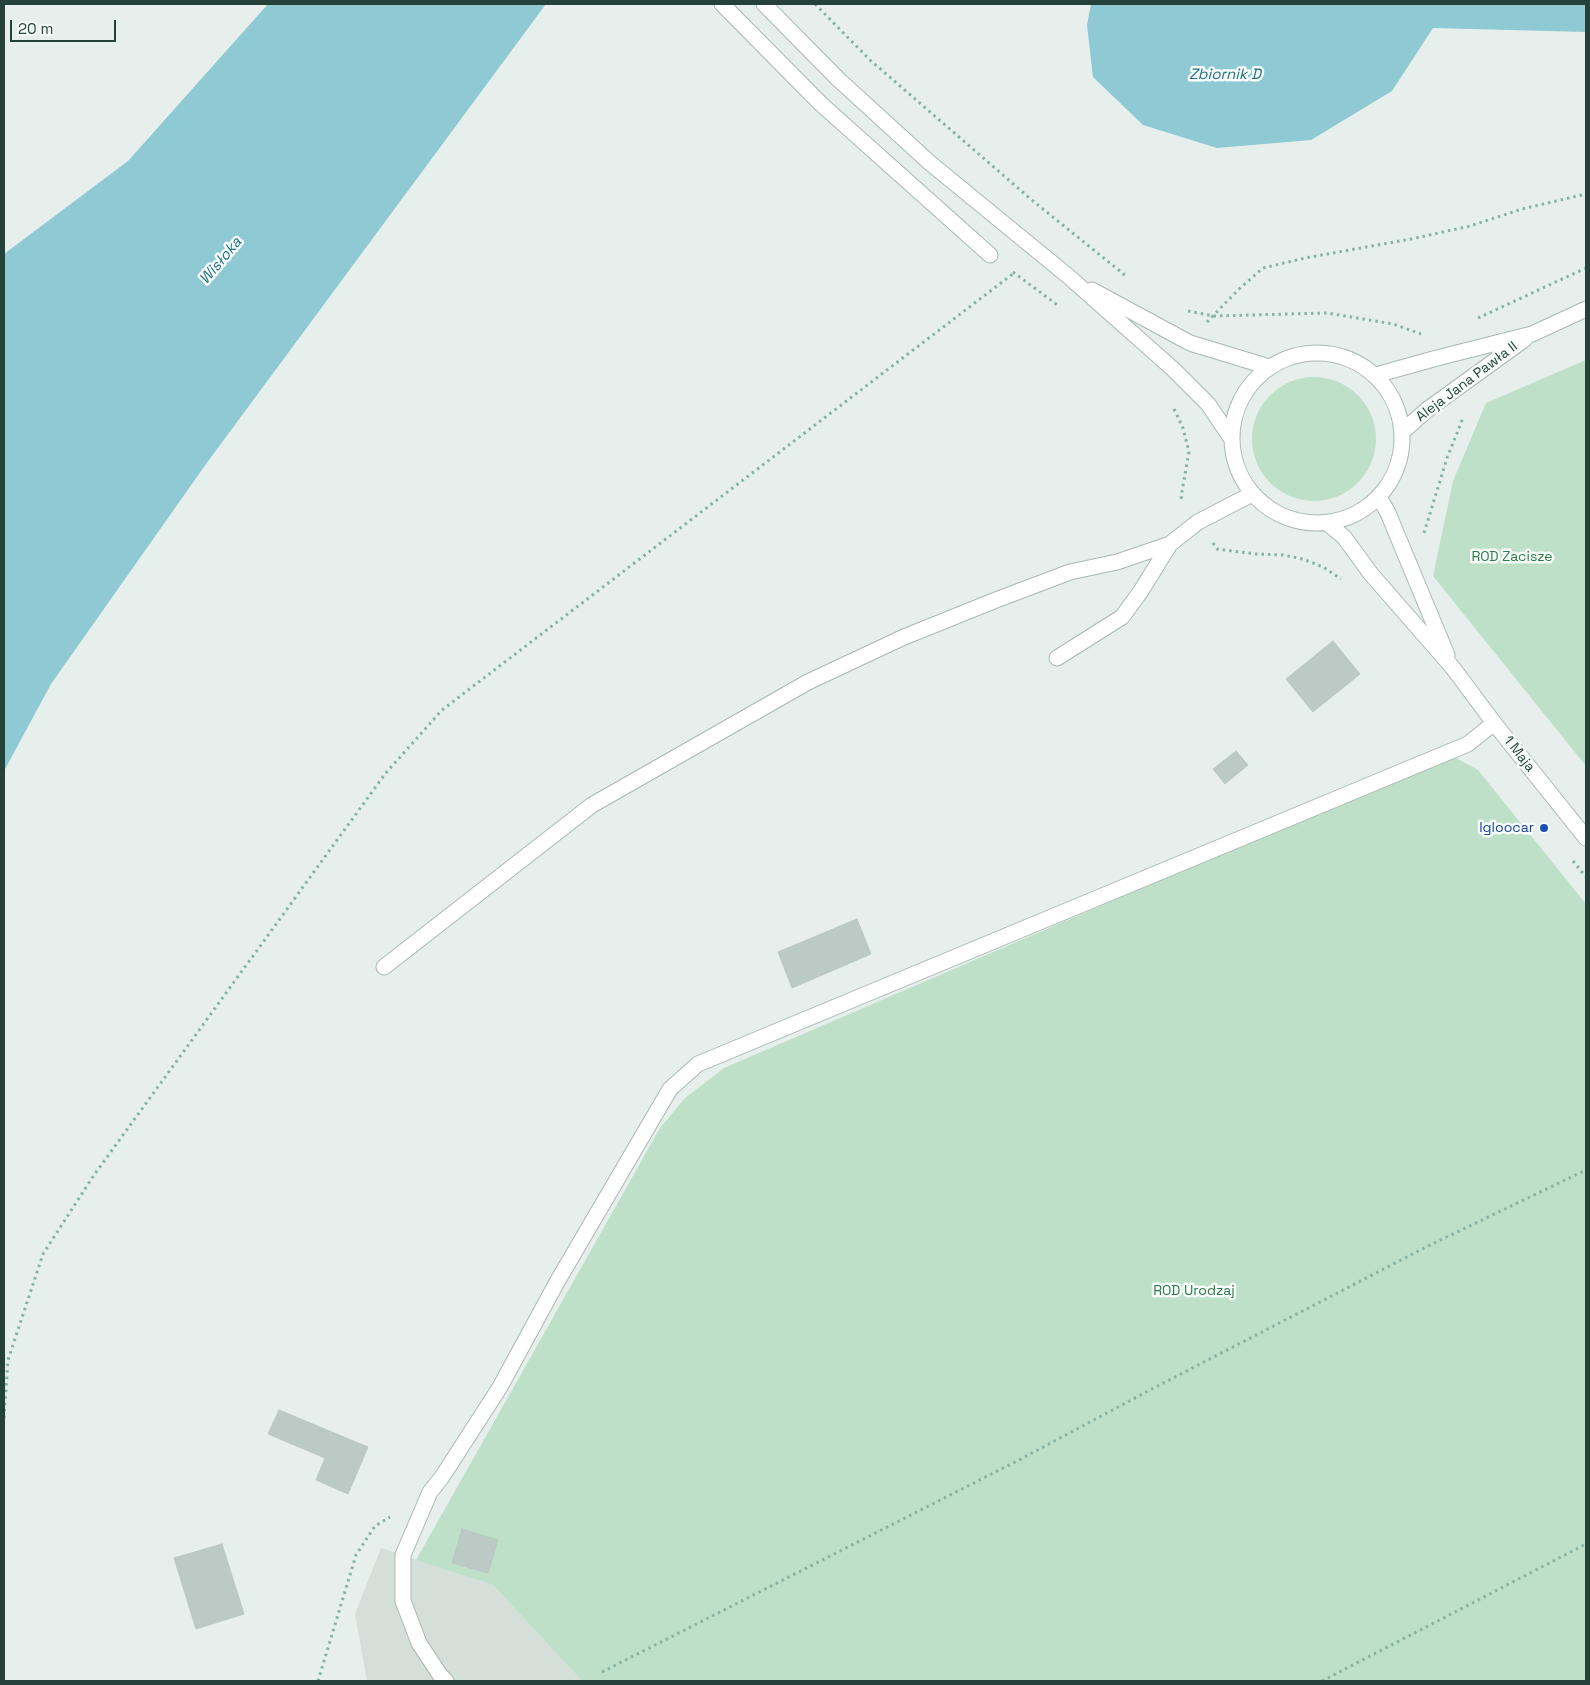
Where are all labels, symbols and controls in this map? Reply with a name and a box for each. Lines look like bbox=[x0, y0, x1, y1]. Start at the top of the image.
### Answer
scale bar bbox=[12, 10, 119, 42]
text: 20 m bbox=[18, 19, 53, 38]
water label: Zbiornik D bbox=[1189, 66, 1261, 84]
water label: Wisłoka bbox=[196, 234, 246, 288]
street label: Aleja Jana Pawła II bbox=[1413, 338, 1521, 426]
park label: ROD Zacisze bbox=[1471, 549, 1553, 565]
street label: 1 Maja bbox=[1500, 733, 1538, 775]
place label: Igloocar bbox=[1479, 820, 1534, 836]
marker: Igloocar bbox=[1538, 822, 1550, 834]
park label: ROD Urodzaj bbox=[1153, 1283, 1235, 1299]

